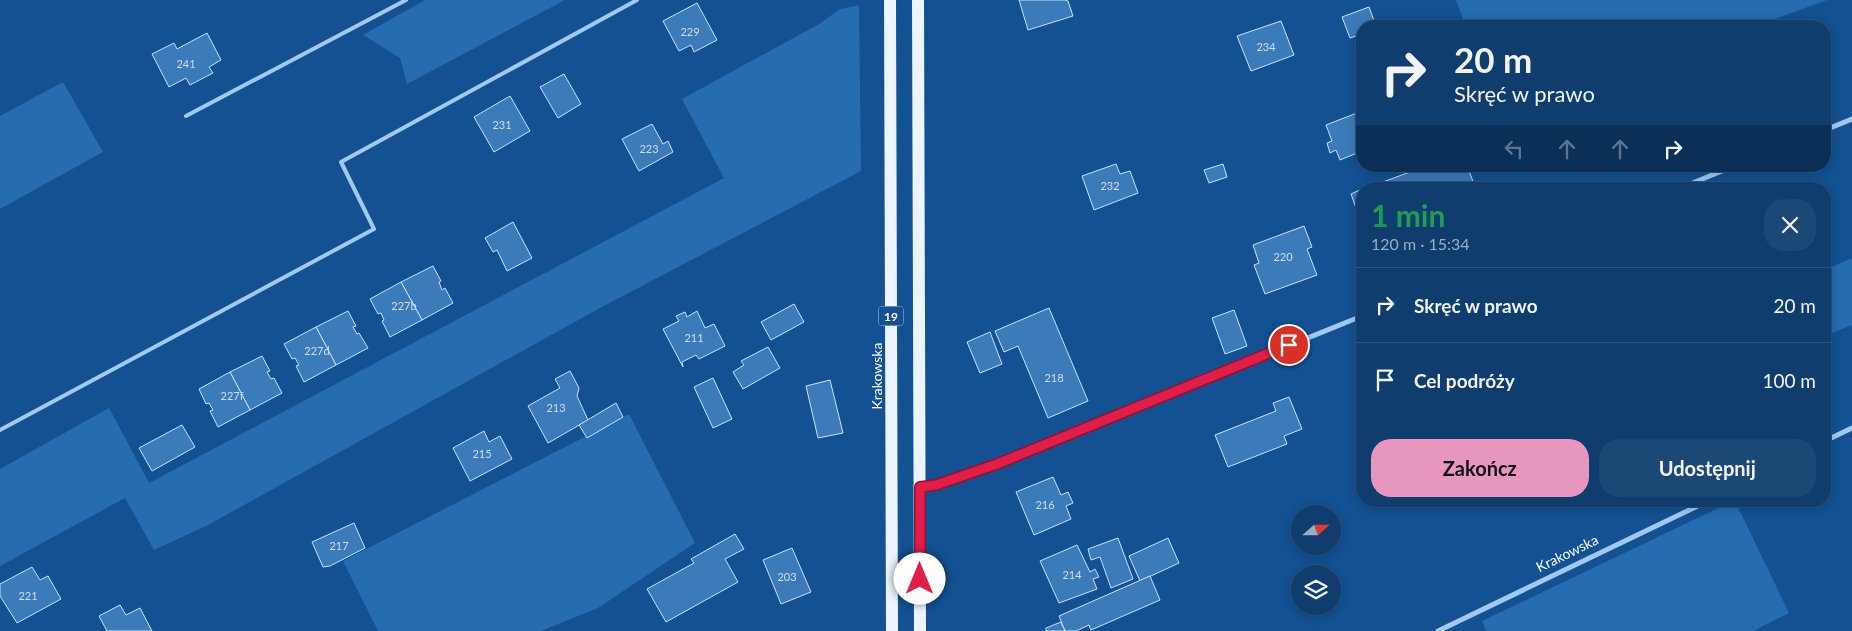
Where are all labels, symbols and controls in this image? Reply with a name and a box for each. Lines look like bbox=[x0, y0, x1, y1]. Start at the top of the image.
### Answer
house number: 229 bbox=[680, 25, 700, 38]
text: 20 m bbox=[1454, 38, 1532, 80]
house number: 234 bbox=[1256, 40, 1276, 53]
icon: right bbox=[1371, 40, 1436, 105]
house number: 241 bbox=[176, 57, 196, 70]
text: Skręć w prawo bbox=[1454, 80, 1595, 107]
house number: 231 bbox=[492, 118, 512, 131]
icon: left bbox=[1500, 135, 1528, 163]
icon: ahead bbox=[1553, 135, 1581, 163]
icon: ahead bbox=[1606, 135, 1634, 163]
icon: right bbox=[1659, 135, 1687, 163]
house number: 223 bbox=[639, 142, 659, 155]
house number: 232 bbox=[1100, 179, 1120, 192]
text: 1 min bbox=[1371, 197, 1445, 233]
button: close bbox=[1764, 199, 1816, 251]
text: 120 m · 15:34 bbox=[1371, 234, 1470, 253]
house number: 220 bbox=[1273, 250, 1293, 263]
icon: right bbox=[1371, 291, 1399, 319]
text: Skręć w prawo bbox=[1414, 294, 1538, 317]
text: 20 m bbox=[1773, 294, 1816, 317]
house number: 227b bbox=[391, 299, 417, 312]
road number: 19 bbox=[878, 306, 904, 326]
pin bbox=[1268, 324, 1310, 366]
house number: 211 bbox=[684, 331, 704, 344]
icon: arrive bbox=[1275, 331, 1303, 359]
street label: Krakowska bbox=[868, 343, 885, 409]
house number: 227d bbox=[304, 344, 330, 357]
icon: arrive bbox=[1371, 366, 1399, 394]
text: Cel podróży bbox=[1414, 369, 1515, 392]
text: 100 m bbox=[1762, 369, 1816, 392]
house number: 218 bbox=[1044, 371, 1064, 384]
house number: 227f bbox=[221, 389, 244, 402]
house number: 213 bbox=[546, 401, 566, 414]
button: Zakończ bbox=[1371, 439, 1589, 497]
button: Udostępnij bbox=[1599, 439, 1816, 497]
house number: 215 bbox=[472, 447, 492, 460]
house number: 216 bbox=[1035, 498, 1055, 511]
north arrow bbox=[1291, 505, 1341, 555]
map controls bbox=[1291, 505, 1341, 615]
street label: Krakowska bbox=[1533, 531, 1601, 575]
house number: 217 bbox=[329, 539, 349, 552]
position arrow bbox=[893, 552, 945, 604]
button: layers bbox=[1291, 565, 1341, 615]
house number: 214 bbox=[1062, 568, 1082, 581]
house number: 203 bbox=[777, 570, 797, 583]
house number: 221 bbox=[18, 589, 38, 602]

